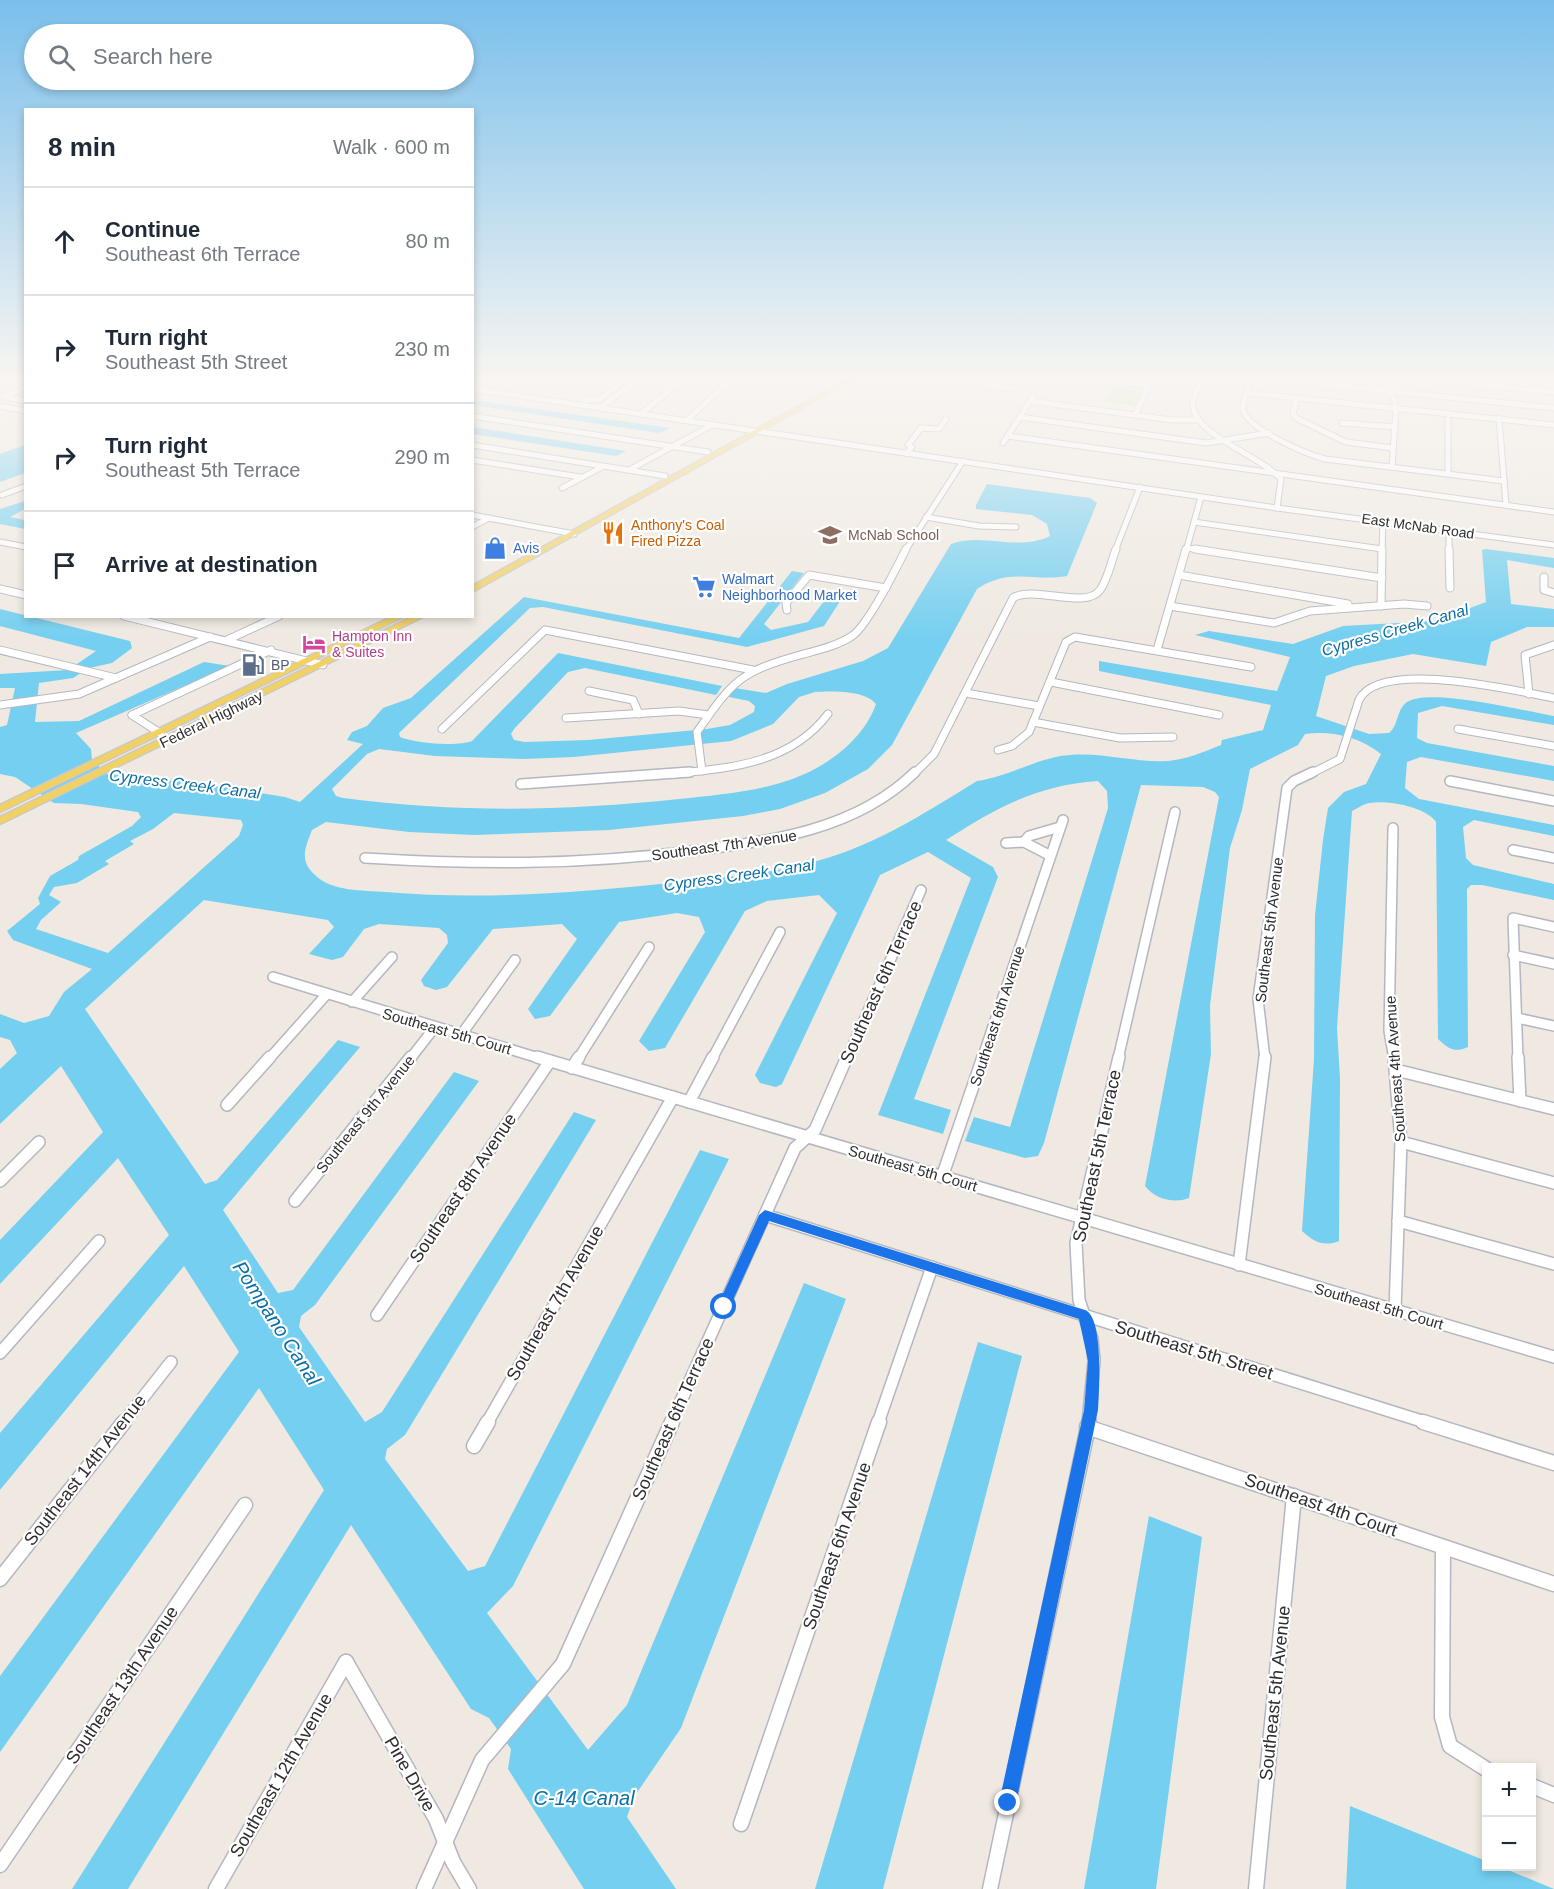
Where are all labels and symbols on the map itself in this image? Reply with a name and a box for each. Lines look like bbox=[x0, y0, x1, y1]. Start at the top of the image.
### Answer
street label: East McNab Road bbox=[1361, 510, 1475, 542]
place label: Anthony's Coal Fired Pizza bbox=[631, 517, 725, 549]
restaurant icon: Anthony's Coal Fired Pizza bbox=[600, 520, 626, 546]
school or university icon: McNab School bbox=[817, 522, 843, 548]
place label: McNab School bbox=[848, 527, 939, 543]
shop icon: Avis bbox=[482, 535, 508, 561]
place label: Avis bbox=[513, 540, 539, 556]
place label: Walmart Neighborhood Market bbox=[722, 571, 857, 603]
supermarket icon: Walmart Neighborhood Market bbox=[691, 574, 717, 600]
water label: Cypress Creek Canal bbox=[1320, 601, 1471, 659]
place label: Hampton Inn & Suites bbox=[332, 628, 412, 660]
hotel icon: Hampton Inn & Suites bbox=[301, 631, 327, 657]
fuel station icon: BP bbox=[240, 652, 266, 678]
place label: BP bbox=[271, 657, 290, 673]
street label: Federal Highway bbox=[157, 686, 266, 751]
water label: Cypress Creek Canal bbox=[108, 766, 262, 802]
street label: Southeast 7th Avenue bbox=[650, 826, 798, 864]
water label: Cypress Creek Canal bbox=[663, 856, 816, 894]
street label: Southeast 5th Avenue bbox=[1252, 856, 1286, 1004]
street label: Southeast 6th Terrace bbox=[836, 898, 926, 1066]
street label: Southeast 6th Avenue bbox=[966, 944, 1028, 1088]
street label: Southeast 4th Avenue bbox=[1381, 995, 1409, 1143]
street label: Southeast 5th Court bbox=[381, 1004, 514, 1058]
street label: Southeast 9th Avenue bbox=[312, 1052, 418, 1176]
street label: Southeast 5th Terrace bbox=[1069, 1068, 1125, 1244]
street label: Southeast 8th Avenue bbox=[406, 1110, 520, 1266]
street label: Southeast 5th Court bbox=[847, 1141, 980, 1195]
street label: Southeast 7th Avenue bbox=[502, 1222, 608, 1384]
water label: Pompano Canal bbox=[229, 1257, 326, 1390]
street label: Southeast 5th Court bbox=[1313, 1279, 1446, 1333]
route start bbox=[710, 1293, 736, 1319]
street label: Southeast 5th Street bbox=[1113, 1316, 1275, 1384]
street label: Southeast 6th Terrace bbox=[628, 1335, 718, 1503]
street label: Southeast 14th Avenue bbox=[20, 1391, 150, 1549]
street label: Southeast 6th Avenue bbox=[799, 1460, 875, 1632]
street label: Southeast 4th Court bbox=[1242, 1469, 1400, 1541]
street label: Southeast 13th Avenue bbox=[62, 1602, 182, 1768]
street label: Southeast 5th Avenue bbox=[1256, 1605, 1294, 1781]
street label: Southeast 12th Avenue bbox=[226, 1690, 336, 1860]
street label: Pine Drive bbox=[381, 1733, 439, 1815]
water label: C-14 Canal bbox=[533, 1787, 635, 1809]
route end bbox=[994, 1789, 1020, 1815]

